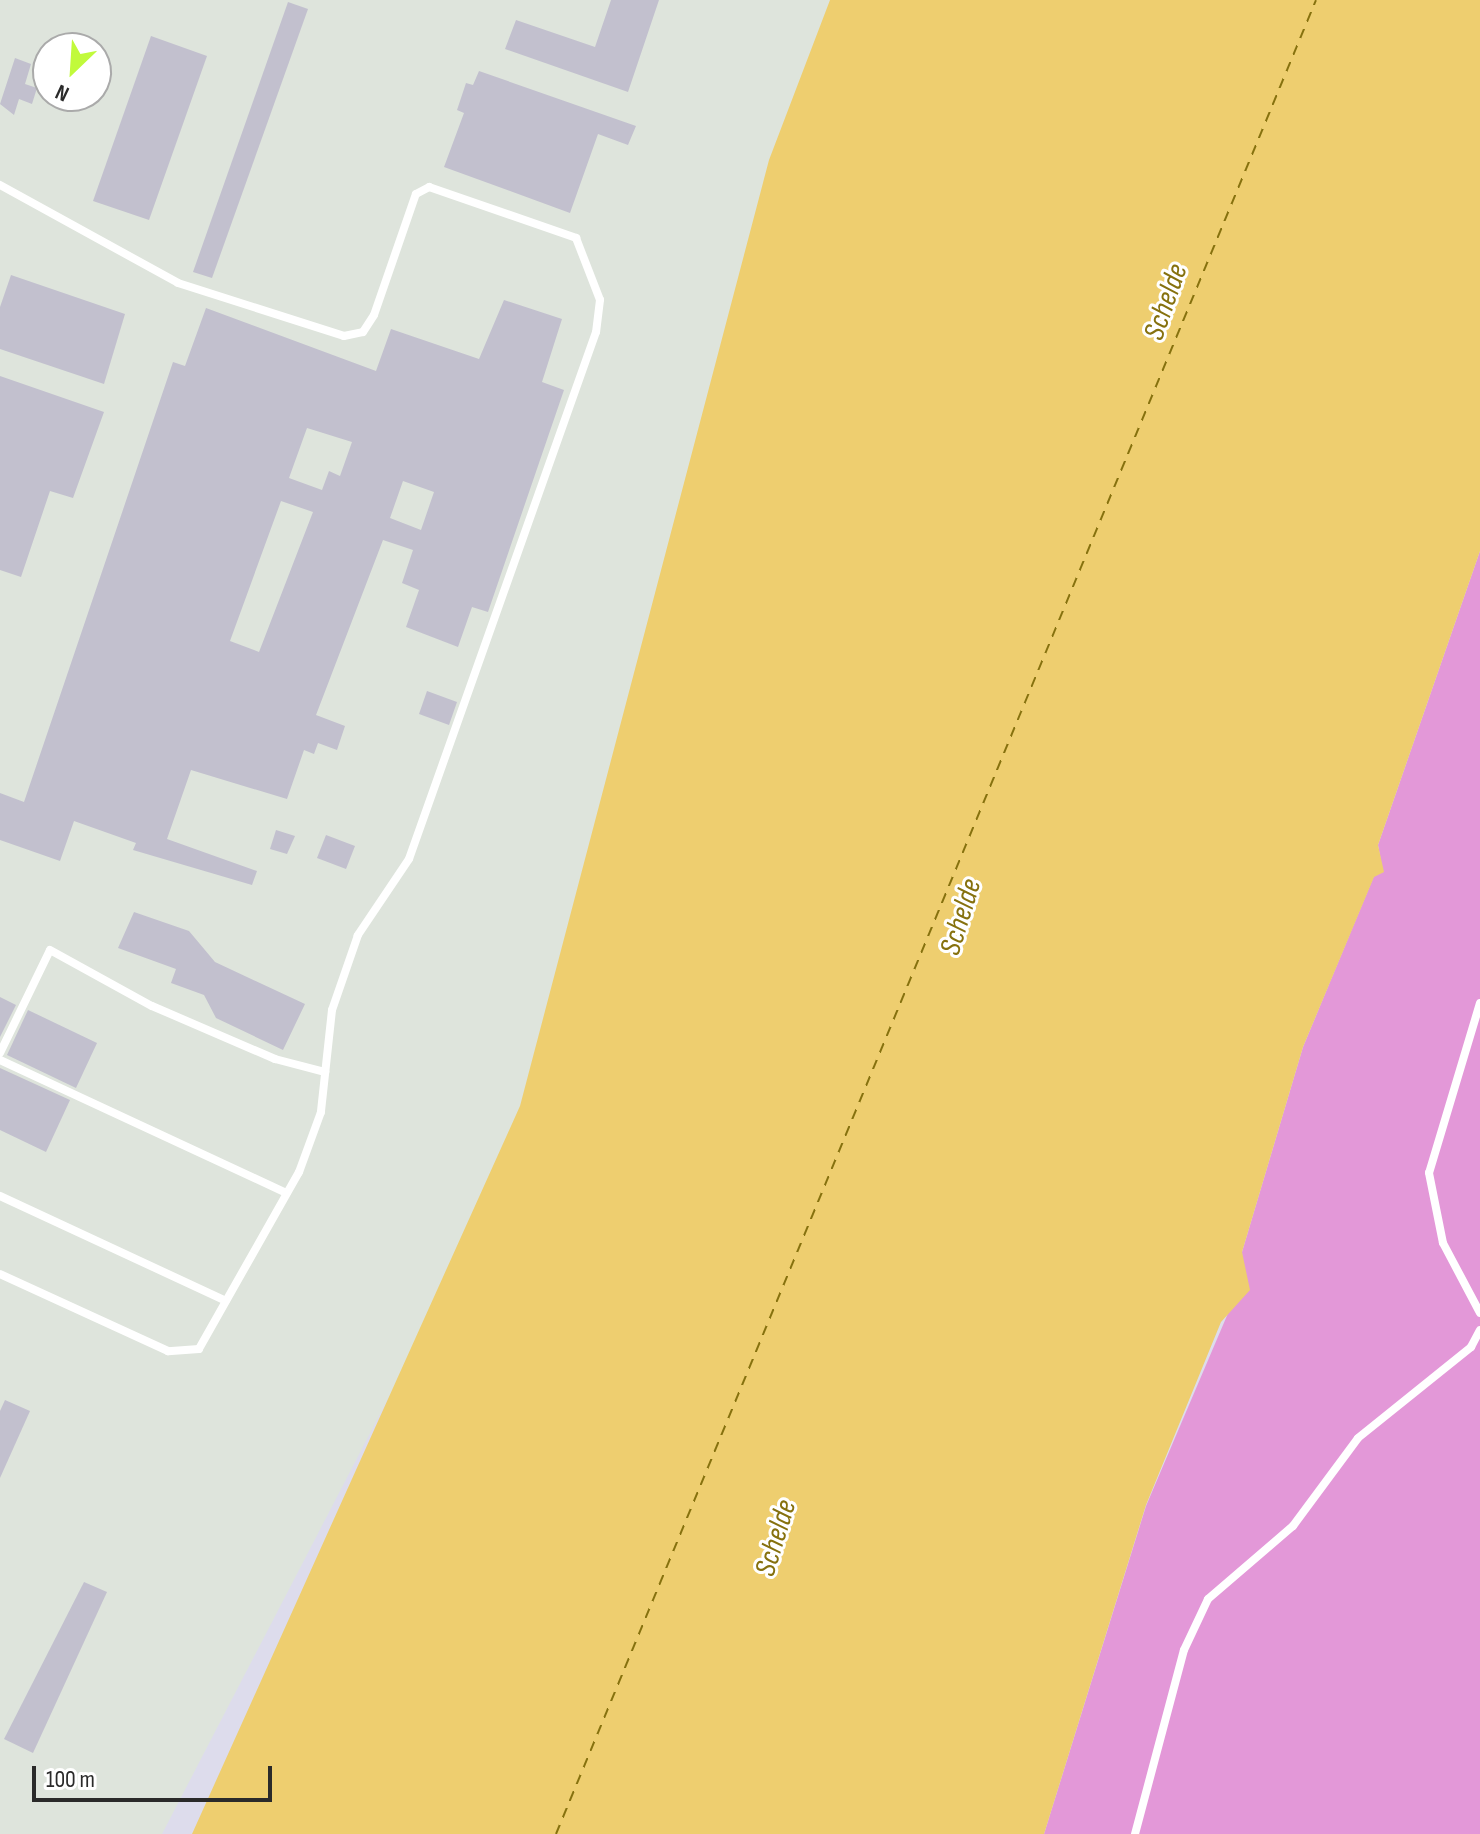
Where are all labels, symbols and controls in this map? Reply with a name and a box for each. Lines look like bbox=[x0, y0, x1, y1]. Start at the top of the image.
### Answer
north arrow bbox=[32, 32, 112, 112]
text: N bbox=[51, 78, 74, 107]
water label: Schelde bbox=[1136, 259, 1196, 345]
water label: Schelde bbox=[932, 874, 990, 960]
water label: Schelde bbox=[747, 1495, 805, 1581]
scale bar bbox=[36, 1750, 276, 1800]
text: 100 m bbox=[46, 1765, 95, 1794]

